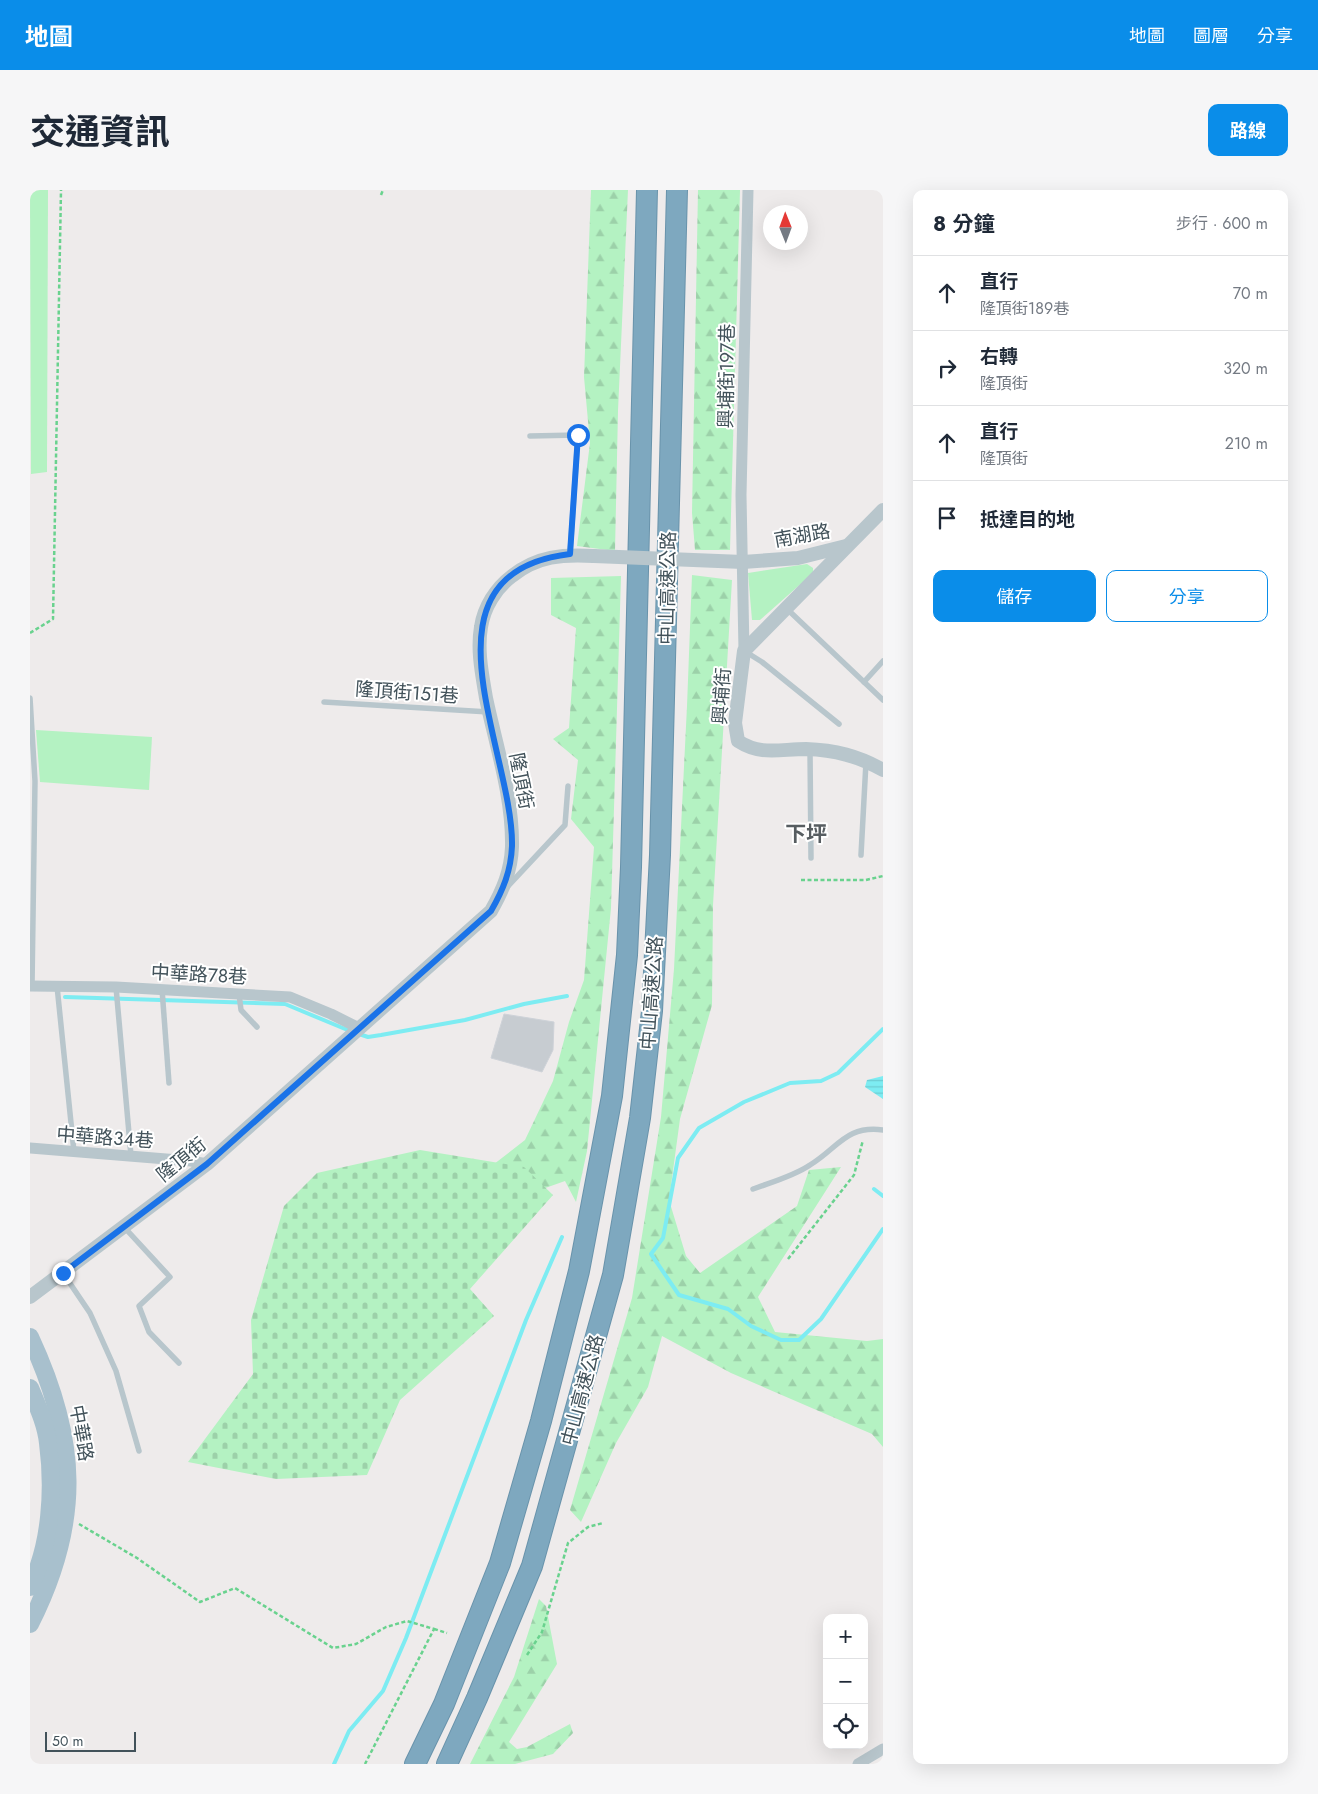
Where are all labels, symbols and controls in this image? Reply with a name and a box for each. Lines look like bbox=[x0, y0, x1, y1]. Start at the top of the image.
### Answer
text: 地圖 bbox=[25, 19, 73, 54]
text: 地圖 bbox=[1129, 23, 1165, 49]
text: 圖層 bbox=[1193, 23, 1229, 49]
text: 分享 bbox=[1257, 23, 1293, 49]
button: 路線 bbox=[1208, 104, 1288, 156]
text: 交通資訊 bbox=[30, 107, 170, 157]
north arrow bbox=[763, 205, 808, 250]
text: 8 分鐘 bbox=[933, 209, 994, 239]
text: 步行 · 600 m bbox=[1176, 212, 1268, 235]
text: 直行 bbox=[980, 268, 1018, 295]
icon: ahead bbox=[933, 279, 961, 307]
text: 70 m bbox=[1233, 282, 1268, 305]
text: 隆頂街189巷 bbox=[980, 297, 1069, 320]
street label: 興埔街197巷 bbox=[712, 323, 741, 429]
text: 右轉 bbox=[980, 343, 1018, 370]
icon: right bbox=[933, 354, 961, 382]
text: 320 m bbox=[1223, 357, 1268, 380]
text: 隆頂街 bbox=[980, 372, 1028, 395]
text: 直行 bbox=[980, 418, 1018, 445]
route start bbox=[567, 424, 590, 447]
icon: ahead bbox=[933, 429, 961, 457]
text: 210 m bbox=[1225, 432, 1268, 455]
text: 隆頂街 bbox=[980, 447, 1028, 470]
icon: arrive bbox=[933, 504, 961, 532]
text: 抵達目的地 bbox=[980, 506, 1075, 533]
street label: 南湖路 bbox=[772, 517, 833, 554]
street label: 中山高速公路 bbox=[653, 531, 682, 645]
button: 儲存 bbox=[933, 570, 1096, 622]
button: 分享 bbox=[1106, 570, 1268, 622]
street label: 興埔街 bbox=[706, 667, 737, 725]
street label: 隆頂街151巷 bbox=[354, 675, 460, 710]
street label: 隆頂街 bbox=[503, 751, 540, 812]
district label: 下坪 bbox=[785, 819, 827, 849]
street label: 中山高速公路 bbox=[634, 935, 669, 1051]
street label: 中華路78巷 bbox=[150, 958, 248, 991]
street label: 中華路34巷 bbox=[55, 1121, 155, 1154]
street label: 隆頂街 bbox=[151, 1131, 212, 1188]
route end bbox=[52, 1262, 75, 1285]
street label: 中山高速公路 bbox=[555, 1332, 610, 1449]
street label: 中華路 bbox=[63, 1403, 100, 1464]
map controls bbox=[823, 1614, 868, 1749]
button: + bbox=[823, 1614, 868, 1659]
button: − bbox=[823, 1659, 868, 1704]
button: locate bbox=[823, 1704, 868, 1749]
scale bar bbox=[45, 1729, 136, 1752]
text: 50 m bbox=[52, 1731, 83, 1751]

